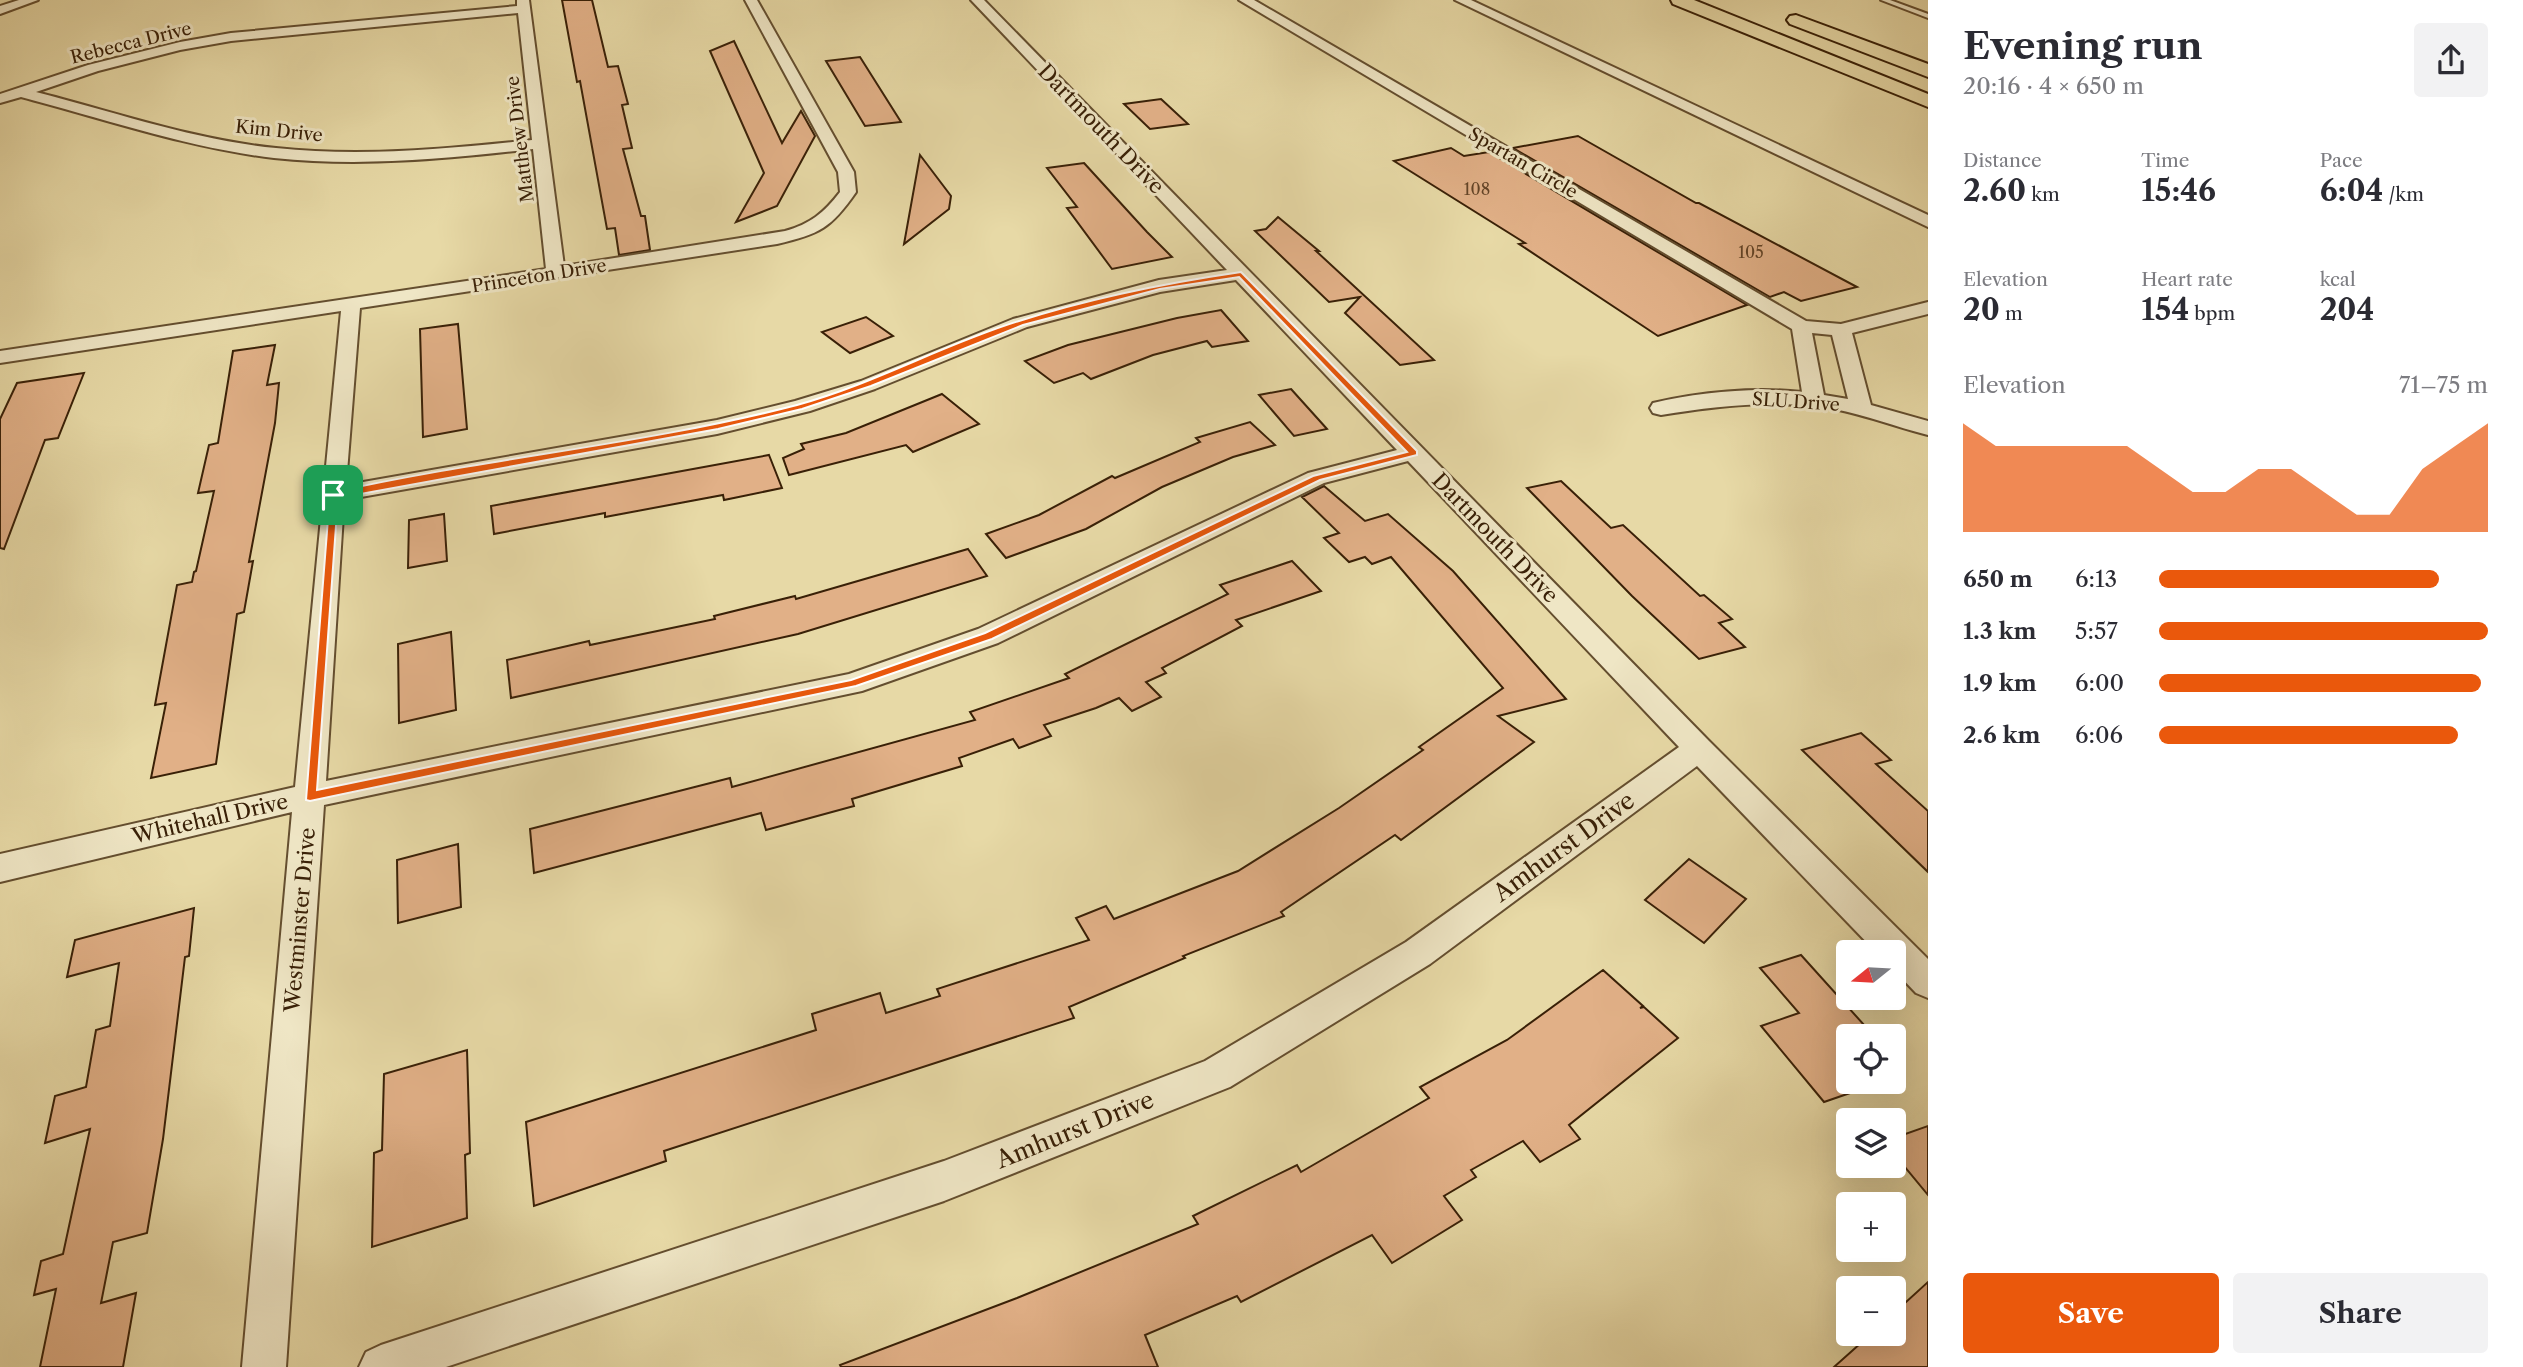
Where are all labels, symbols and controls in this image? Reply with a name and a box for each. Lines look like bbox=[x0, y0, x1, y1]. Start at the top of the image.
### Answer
street label: Rebecca Drive bbox=[68, 17, 194, 69]
text: Evening run bbox=[1963, 22, 2203, 69]
button: share bbox=[2414, 23, 2488, 97]
street label: Dartmouth Drive bbox=[1033, 59, 1170, 199]
text: 20:16 · 4 × 650 m bbox=[1963, 72, 2144, 100]
street label: Matthew Drive bbox=[501, 75, 539, 203]
street label: Kim Drive bbox=[234, 115, 324, 147]
street label: Spartan Circle bbox=[1465, 123, 1581, 203]
text: Distance bbox=[1963, 149, 2042, 172]
text: Time bbox=[2141, 149, 2189, 172]
text: Pace bbox=[2320, 149, 2363, 172]
text: 2.60 bbox=[1963, 172, 2026, 209]
text: 15:46 bbox=[2141, 172, 2216, 209]
text: 6:04 bbox=[2320, 172, 2383, 209]
house number: 108 bbox=[1464, 179, 1490, 199]
text: km bbox=[2026, 183, 2060, 206]
text: /km bbox=[2383, 183, 2424, 206]
house number: 105 bbox=[1738, 242, 1764, 262]
street label: Princeton Drive bbox=[470, 254, 608, 298]
text: Elevation bbox=[1963, 268, 2048, 291]
text: Heart rate bbox=[2141, 268, 2233, 291]
text: kcal bbox=[2320, 268, 2356, 291]
text: 20 bbox=[1963, 291, 2000, 328]
text: 154 bbox=[2141, 291, 2189, 328]
text: 204 bbox=[2320, 291, 2374, 328]
text: m bbox=[2000, 302, 2023, 325]
text: bpm bbox=[2189, 302, 2235, 325]
text: Elevation bbox=[1963, 371, 2066, 399]
text: 71–75 m bbox=[2399, 371, 2488, 399]
street label: SLU Drive bbox=[1751, 388, 1841, 416]
pin bbox=[303, 465, 363, 525]
street label: Dartmouth Drive bbox=[1427, 468, 1564, 608]
icon: arrive bbox=[314, 476, 352, 514]
text: 650 m bbox=[1963, 565, 2033, 593]
text: 6:13 bbox=[2075, 565, 2117, 593]
text: 1.3 km bbox=[1963, 617, 2037, 645]
text: 5:57 bbox=[2075, 617, 2118, 645]
text: 1.9 km bbox=[1963, 669, 2037, 697]
text: 6:00 bbox=[2075, 669, 2124, 697]
text: 2.6 km bbox=[1963, 721, 2041, 749]
text: 6:06 bbox=[2075, 721, 2123, 749]
street label: Amhurst Drive bbox=[1487, 786, 1640, 908]
street label: Whitehall Drive bbox=[129, 788, 290, 849]
street label: Westminster Drive bbox=[279, 827, 320, 1014]
north arrow bbox=[1836, 940, 1906, 1010]
map controls bbox=[1836, 940, 1906, 1346]
button: locate bbox=[1836, 1024, 1906, 1094]
street label: Amhurst Drive bbox=[991, 1085, 1158, 1175]
button: layers bbox=[1836, 1108, 1906, 1178]
button: + bbox=[1836, 1192, 1906, 1262]
button: Save bbox=[1963, 1273, 2219, 1353]
button: Share bbox=[2233, 1273, 2488, 1353]
button: − bbox=[1836, 1276, 1906, 1346]

